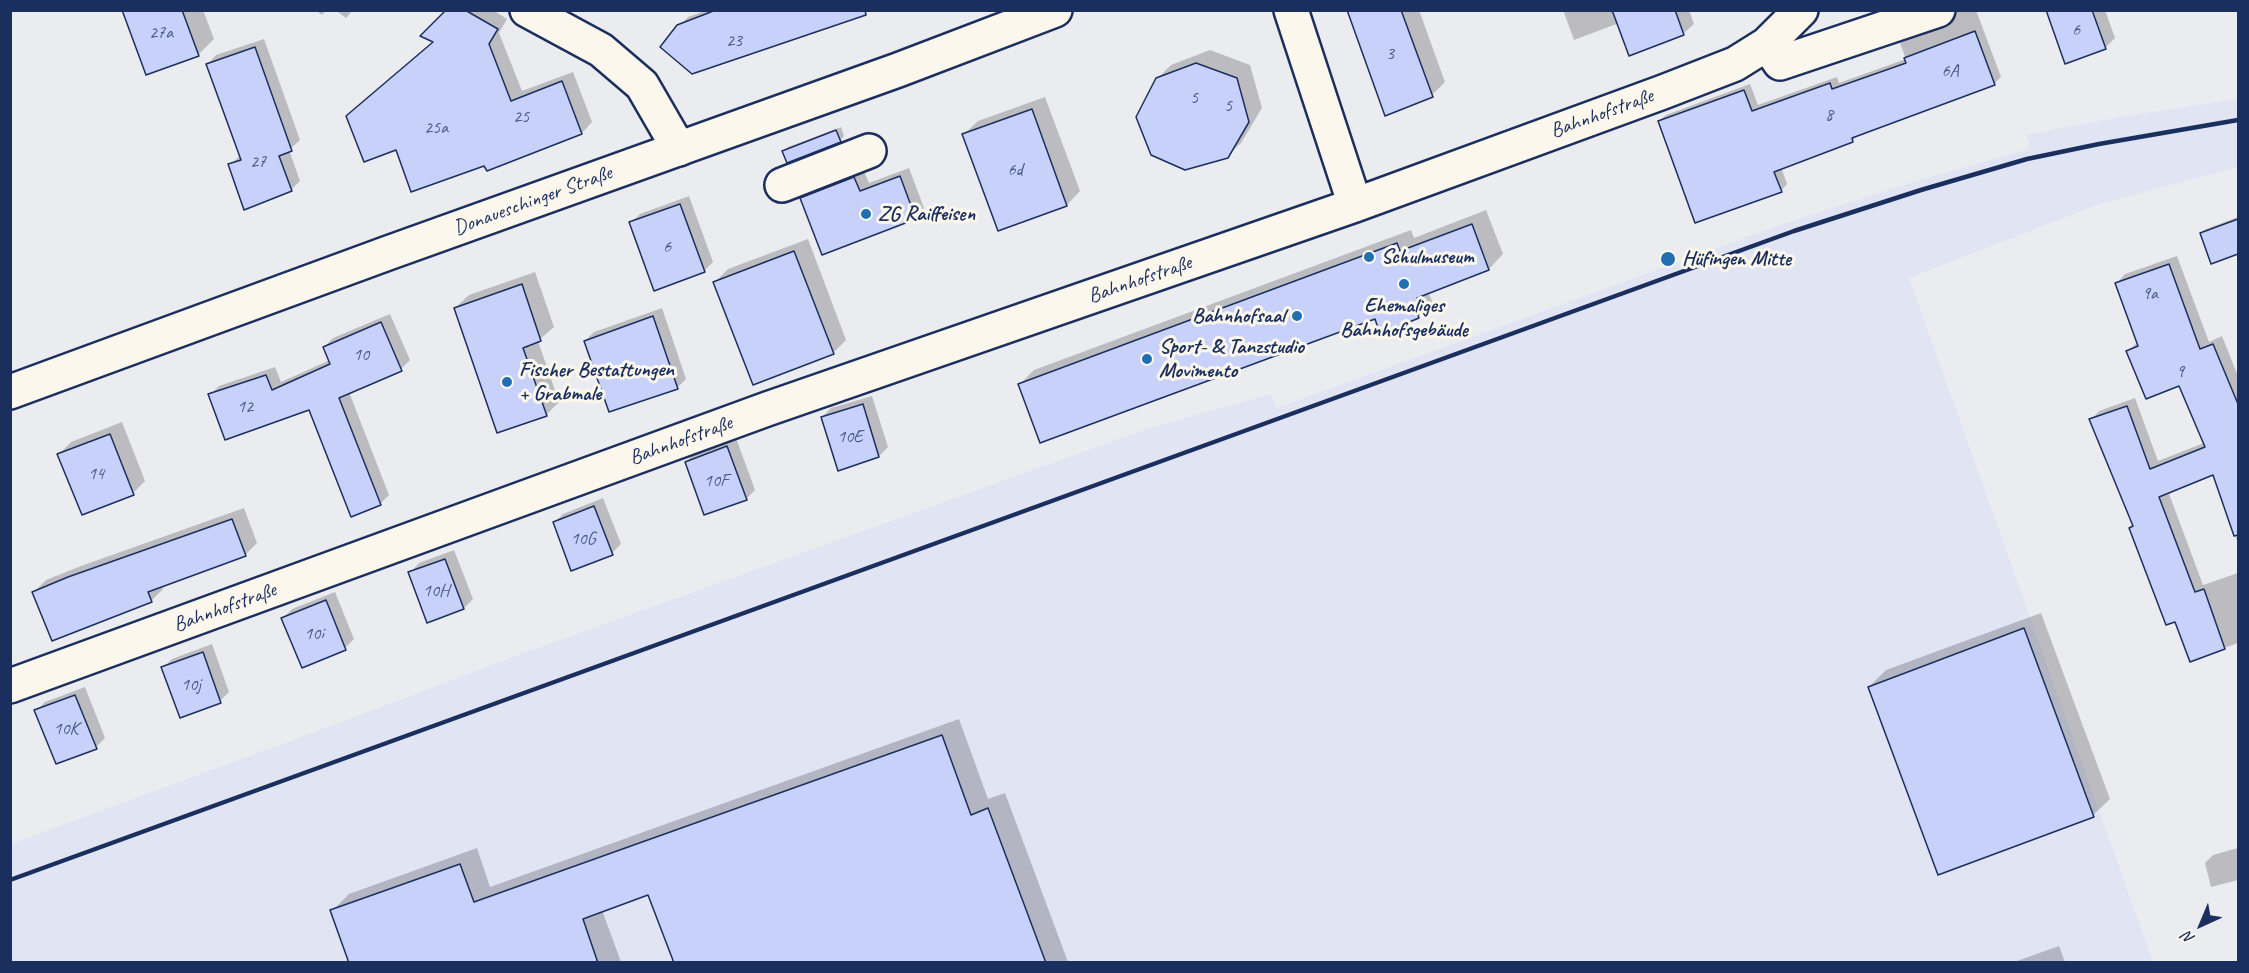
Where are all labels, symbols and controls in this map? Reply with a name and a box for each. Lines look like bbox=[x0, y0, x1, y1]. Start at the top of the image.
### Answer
house number: 6 bbox=[2072, 19, 2080, 41]
house number: 27a bbox=[149, 22, 173, 44]
house number: 23 bbox=[726, 30, 742, 52]
house number: 3 bbox=[1386, 43, 1394, 65]
house number: 6A bbox=[1941, 60, 1959, 82]
street label: Bahnhofstraße bbox=[1547, 84, 1657, 144]
house number: 5 bbox=[1190, 87, 1198, 109]
house number: 5 bbox=[1224, 95, 1232, 117]
house number: 8 bbox=[1825, 104, 1833, 126]
house number: 25 bbox=[513, 106, 529, 128]
house number: 25a bbox=[424, 117, 448, 139]
house number: 27 bbox=[250, 151, 266, 173]
house number: 6d bbox=[1007, 159, 1023, 181]
street label: Donaueschinger Straße bbox=[450, 161, 616, 241]
place label: ZG Raiffeisen bbox=[878, 201, 975, 227]
marker: ZG Raiffeisen bbox=[859, 207, 873, 221]
house number: 6 bbox=[663, 236, 671, 258]
place label: Schulmuseum bbox=[1381, 244, 1474, 270]
place label: Hüfingen Mitte bbox=[1682, 246, 1791, 272]
marker: Schulmuseum bbox=[1362, 250, 1376, 264]
marker: Hüfingen Mitte bbox=[1659, 250, 1677, 268]
street label: Bahnhofstraße bbox=[1085, 251, 1195, 309]
marker: Ehemaliges Bahnhofsgebäude bbox=[1397, 277, 1411, 291]
house number: 9a bbox=[2142, 283, 2158, 305]
place label: Ehemaliges Bahnhofsgebäude bbox=[1340, 293, 1468, 343]
place label: Bahnhofsaal bbox=[1192, 303, 1285, 329]
marker: Bahnhofsaal bbox=[1290, 309, 1304, 323]
place label: Sport- & Tanzstudio Movimento bbox=[1159, 334, 1304, 384]
house number: 10 bbox=[353, 344, 369, 366]
marker: Sport- & Tanzstudio Movimento bbox=[1140, 352, 1154, 366]
place label: Fischer Bestattungen + Grabmale bbox=[519, 357, 674, 407]
house number: 9 bbox=[2176, 361, 2184, 383]
marker: Fischer Bestattungen + Grabmale bbox=[500, 375, 514, 389]
house number: 12 bbox=[237, 396, 253, 418]
street label: Bahnhofstraße bbox=[626, 411, 736, 471]
house number: 10E bbox=[837, 426, 863, 448]
house number: 14 bbox=[88, 463, 104, 485]
house number: 10F bbox=[704, 470, 728, 492]
house number: 10G bbox=[571, 528, 595, 550]
street label: Bahnhofstraße bbox=[170, 578, 280, 638]
house number: 10H bbox=[423, 580, 449, 602]
house number: 10i bbox=[304, 623, 324, 645]
house number: 10j bbox=[181, 674, 201, 696]
house number: 10K bbox=[53, 718, 79, 740]
north arrow bbox=[2171, 895, 2231, 955]
text: N bbox=[2178, 927, 2199, 949]

